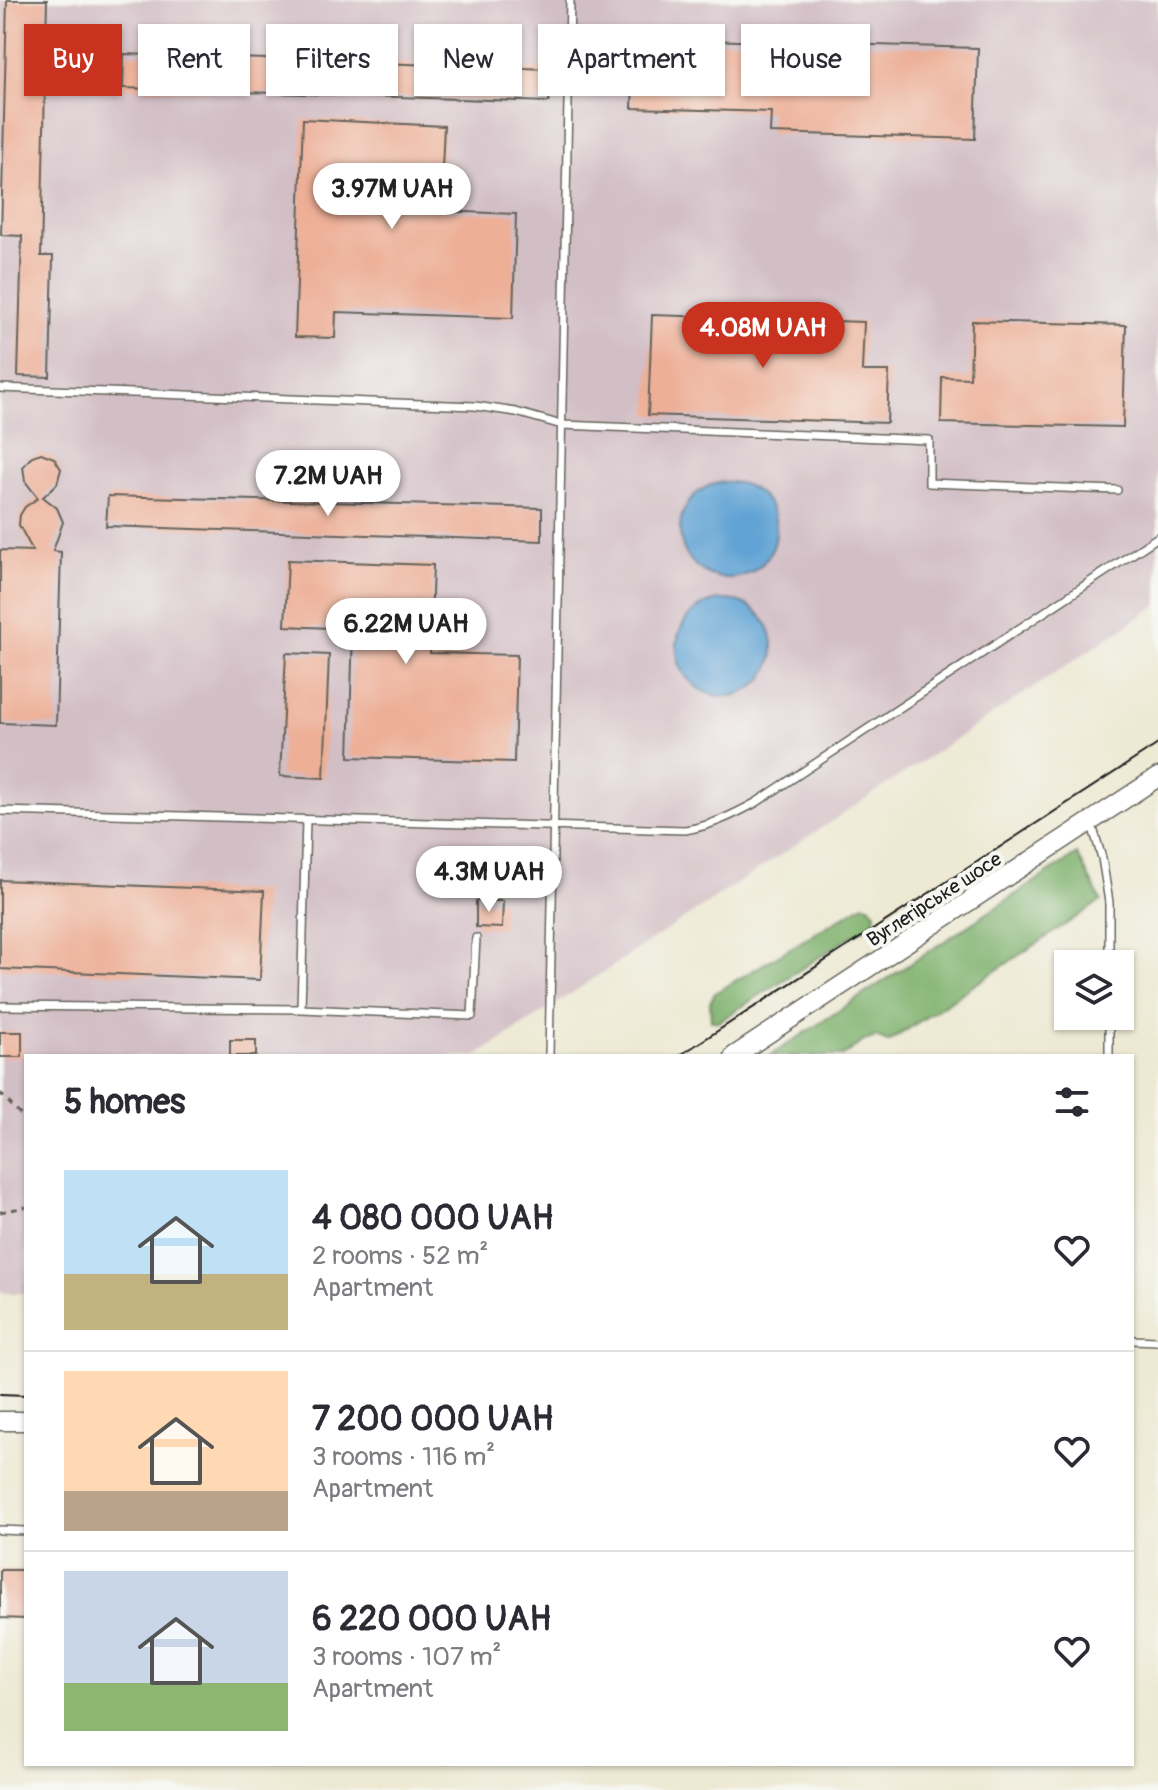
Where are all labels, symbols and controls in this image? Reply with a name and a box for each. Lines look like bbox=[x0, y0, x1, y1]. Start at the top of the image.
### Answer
chip: Buy bbox=[24, 24, 122, 96]
chip: Rent bbox=[138, 24, 250, 96]
chip: Filters bbox=[266, 24, 398, 96]
chip: New bbox=[414, 24, 522, 96]
chip: Apartment bbox=[538, 24, 725, 96]
chip: House bbox=[741, 24, 870, 96]
pin: 3.97M UAH bbox=[300, 163, 484, 231]
text: 3.97M UAH bbox=[331, 173, 453, 205]
pin: 4.08M UAH bbox=[671, 302, 855, 370]
text: 4.08M UAH bbox=[700, 312, 826, 344]
pin: 7.2M UAH bbox=[245, 450, 411, 518]
text: 7.2M UAH bbox=[274, 460, 382, 492]
pin: 6.22M UAH bbox=[314, 598, 498, 666]
text: 6.22M UAH bbox=[344, 608, 468, 640]
pin: 4.3M UAH bbox=[406, 846, 572, 914]
street label: Вуглегірське шосе bbox=[862, 846, 1006, 952]
text: 4.3M UAH bbox=[434, 856, 544, 888]
map controls bbox=[1054, 950, 1134, 1030]
button: layers bbox=[1054, 950, 1134, 1030]
icon: filters bbox=[1050, 1080, 1094, 1124]
text: 5 homes bbox=[64, 1081, 185, 1124]
text: 4 080 000 UAH bbox=[312, 1197, 553, 1240]
icon: home bbox=[128, 1202, 224, 1298]
icon: heart bbox=[1050, 1228, 1094, 1272]
text: 2 rooms · 52 m² bbox=[312, 1240, 488, 1272]
text: Apartment bbox=[312, 1272, 433, 1304]
text: 7 200 000 UAH bbox=[312, 1398, 553, 1441]
icon: home bbox=[128, 1403, 224, 1499]
icon: heart bbox=[1050, 1429, 1094, 1473]
text: 3 rooms · 116 m² bbox=[312, 1441, 495, 1473]
text: Apartment bbox=[312, 1473, 433, 1505]
text: 6 220 000 UAH bbox=[312, 1598, 551, 1641]
icon: home bbox=[128, 1603, 224, 1699]
icon: heart bbox=[1050, 1629, 1094, 1673]
text: 3 rooms · 107 m² bbox=[312, 1641, 501, 1673]
text: Apartment bbox=[312, 1673, 433, 1705]

